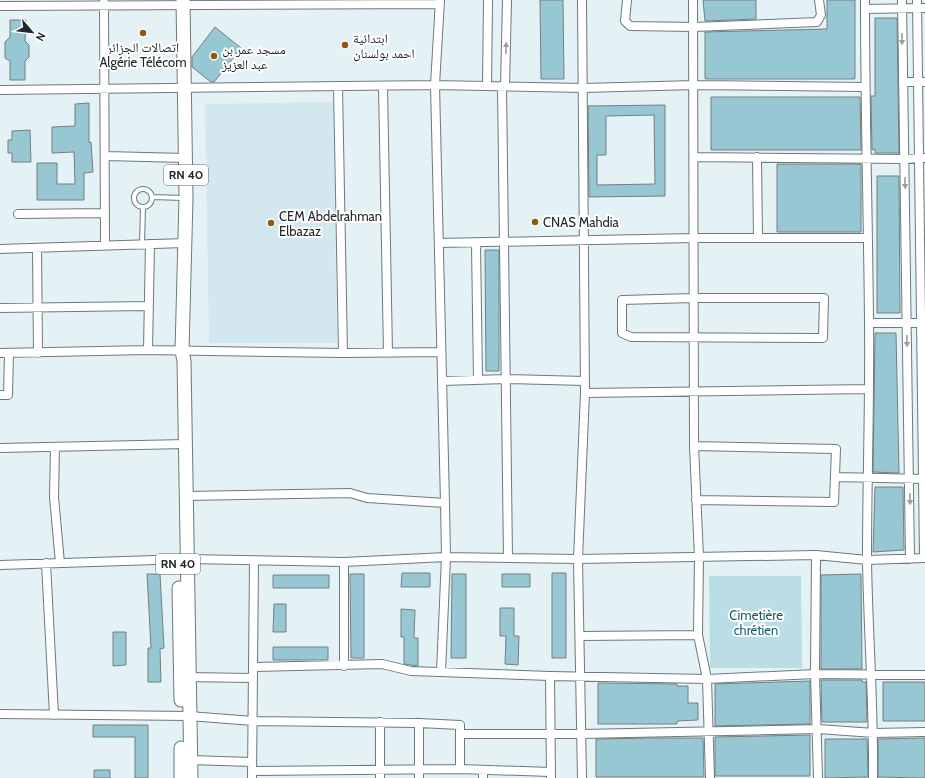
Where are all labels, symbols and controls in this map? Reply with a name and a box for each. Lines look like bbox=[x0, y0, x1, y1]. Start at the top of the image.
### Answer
north arrow bbox=[12, 12, 52, 52]
marker: اتصالات الجزائر Algérie Télécom bbox=[138, 28, 148, 38]
text: N bbox=[33, 30, 49, 43]
place label: ابتدائية احمد بولسنان bbox=[353, 30, 415, 62]
one-way arrow bbox=[899, 33, 905, 46]
place label: اتصالات الجزائر Algérie Télécom bbox=[99, 39, 187, 70]
marker: ابتدائية احمد بولسنان bbox=[340, 40, 350, 50]
place label: مسجد عمر بن عبد العزيز bbox=[221, 41, 286, 73]
one-way arrow bbox=[502, 42, 509, 54]
marker: مسجد عمر بن عبد العزيز bbox=[209, 51, 219, 61]
road number: RN 40 bbox=[164, 165, 208, 185]
one-way arrow bbox=[901, 177, 908, 189]
place label: CEM Abdelrahman Elbazaz bbox=[279, 208, 382, 239]
place label: CNAS Mahdia bbox=[543, 214, 619, 230]
marker: CNAS Mahdia bbox=[530, 217, 540, 227]
marker: CEM Abdelrahman Elbazaz bbox=[266, 218, 276, 228]
one-way arrow bbox=[904, 335, 910, 348]
one-way arrow bbox=[906, 493, 913, 505]
road number: RN 40 bbox=[156, 554, 200, 574]
park label: Cimetière chrétien bbox=[729, 607, 783, 638]

